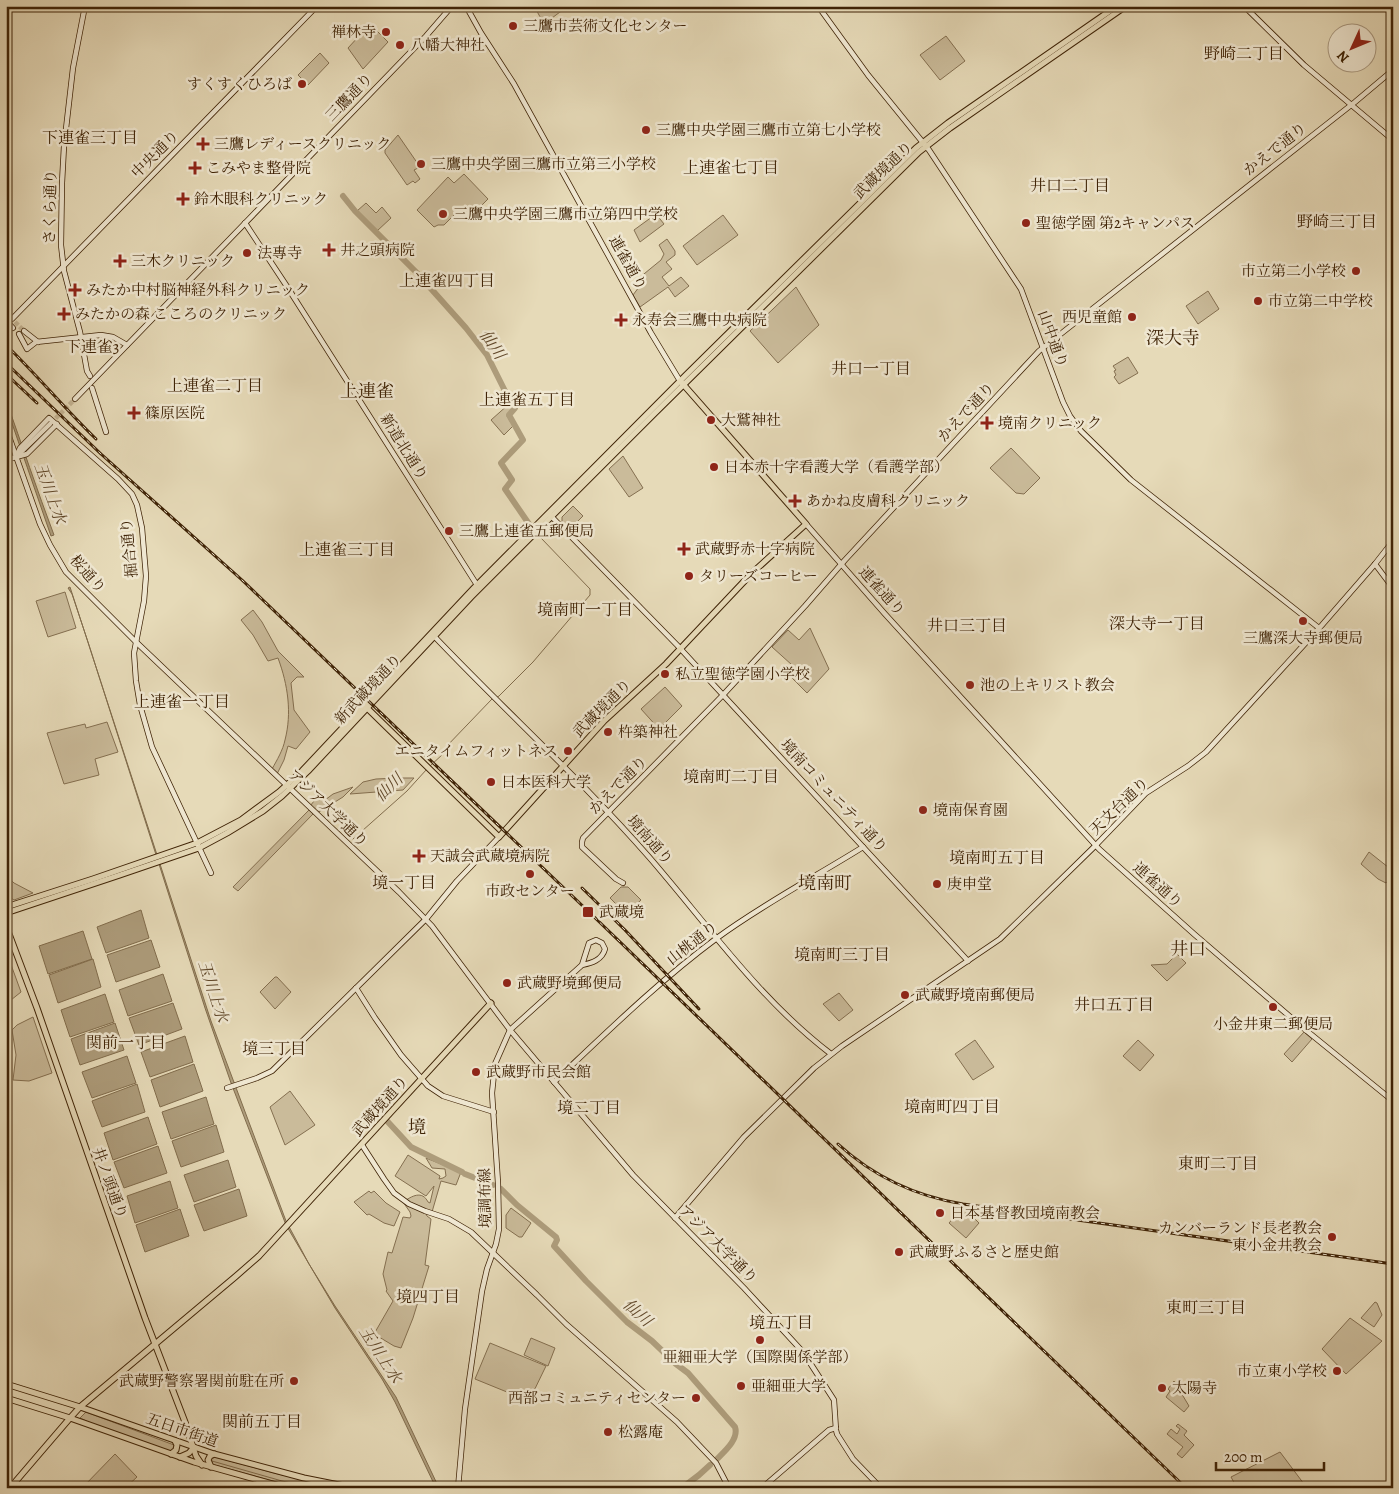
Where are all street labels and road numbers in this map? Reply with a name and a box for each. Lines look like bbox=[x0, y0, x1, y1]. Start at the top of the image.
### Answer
street label: 三鷹通り bbox=[321, 68, 377, 126]
street label: かえで通り bbox=[1239, 118, 1311, 180]
street label: 中央通り bbox=[127, 126, 183, 182]
street label: 武蔵境通り bbox=[849, 137, 917, 203]
street label: さくら通り bbox=[39, 169, 61, 245]
street label: 連雀通り bbox=[605, 232, 651, 294]
street label: 山中通り bbox=[1033, 307, 1073, 371]
street label: かえで通り bbox=[933, 378, 999, 446]
street label: 新道北通り bbox=[376, 410, 432, 484]
street label: 掘合通り bbox=[116, 517, 142, 579]
street label: 桜通り bbox=[66, 551, 110, 597]
street label: 連雀通り bbox=[854, 562, 910, 620]
street label: 新武蔵境通り bbox=[330, 649, 406, 729]
street label: 武蔵境通り bbox=[568, 674, 636, 742]
street label: 境南コミュニティ通り bbox=[776, 735, 892, 857]
street label: かえで通り bbox=[584, 751, 652, 819]
street label: アジア大学通り bbox=[284, 765, 372, 851]
street label: 天文台通り bbox=[1085, 773, 1153, 839]
street label: 境南通り bbox=[622, 811, 678, 869]
street label: 連雀通り bbox=[1129, 857, 1187, 913]
street label: 山桃通り bbox=[662, 917, 722, 969]
street label: 武蔵境通り bbox=[347, 1071, 413, 1141]
street label: 井ノ頭通り bbox=[88, 1144, 132, 1222]
street label: 境調布線 bbox=[474, 1168, 496, 1228]
street label: アジア大学通り bbox=[674, 1200, 762, 1288]
street label: 五日市街道 bbox=[143, 1408, 221, 1452]

